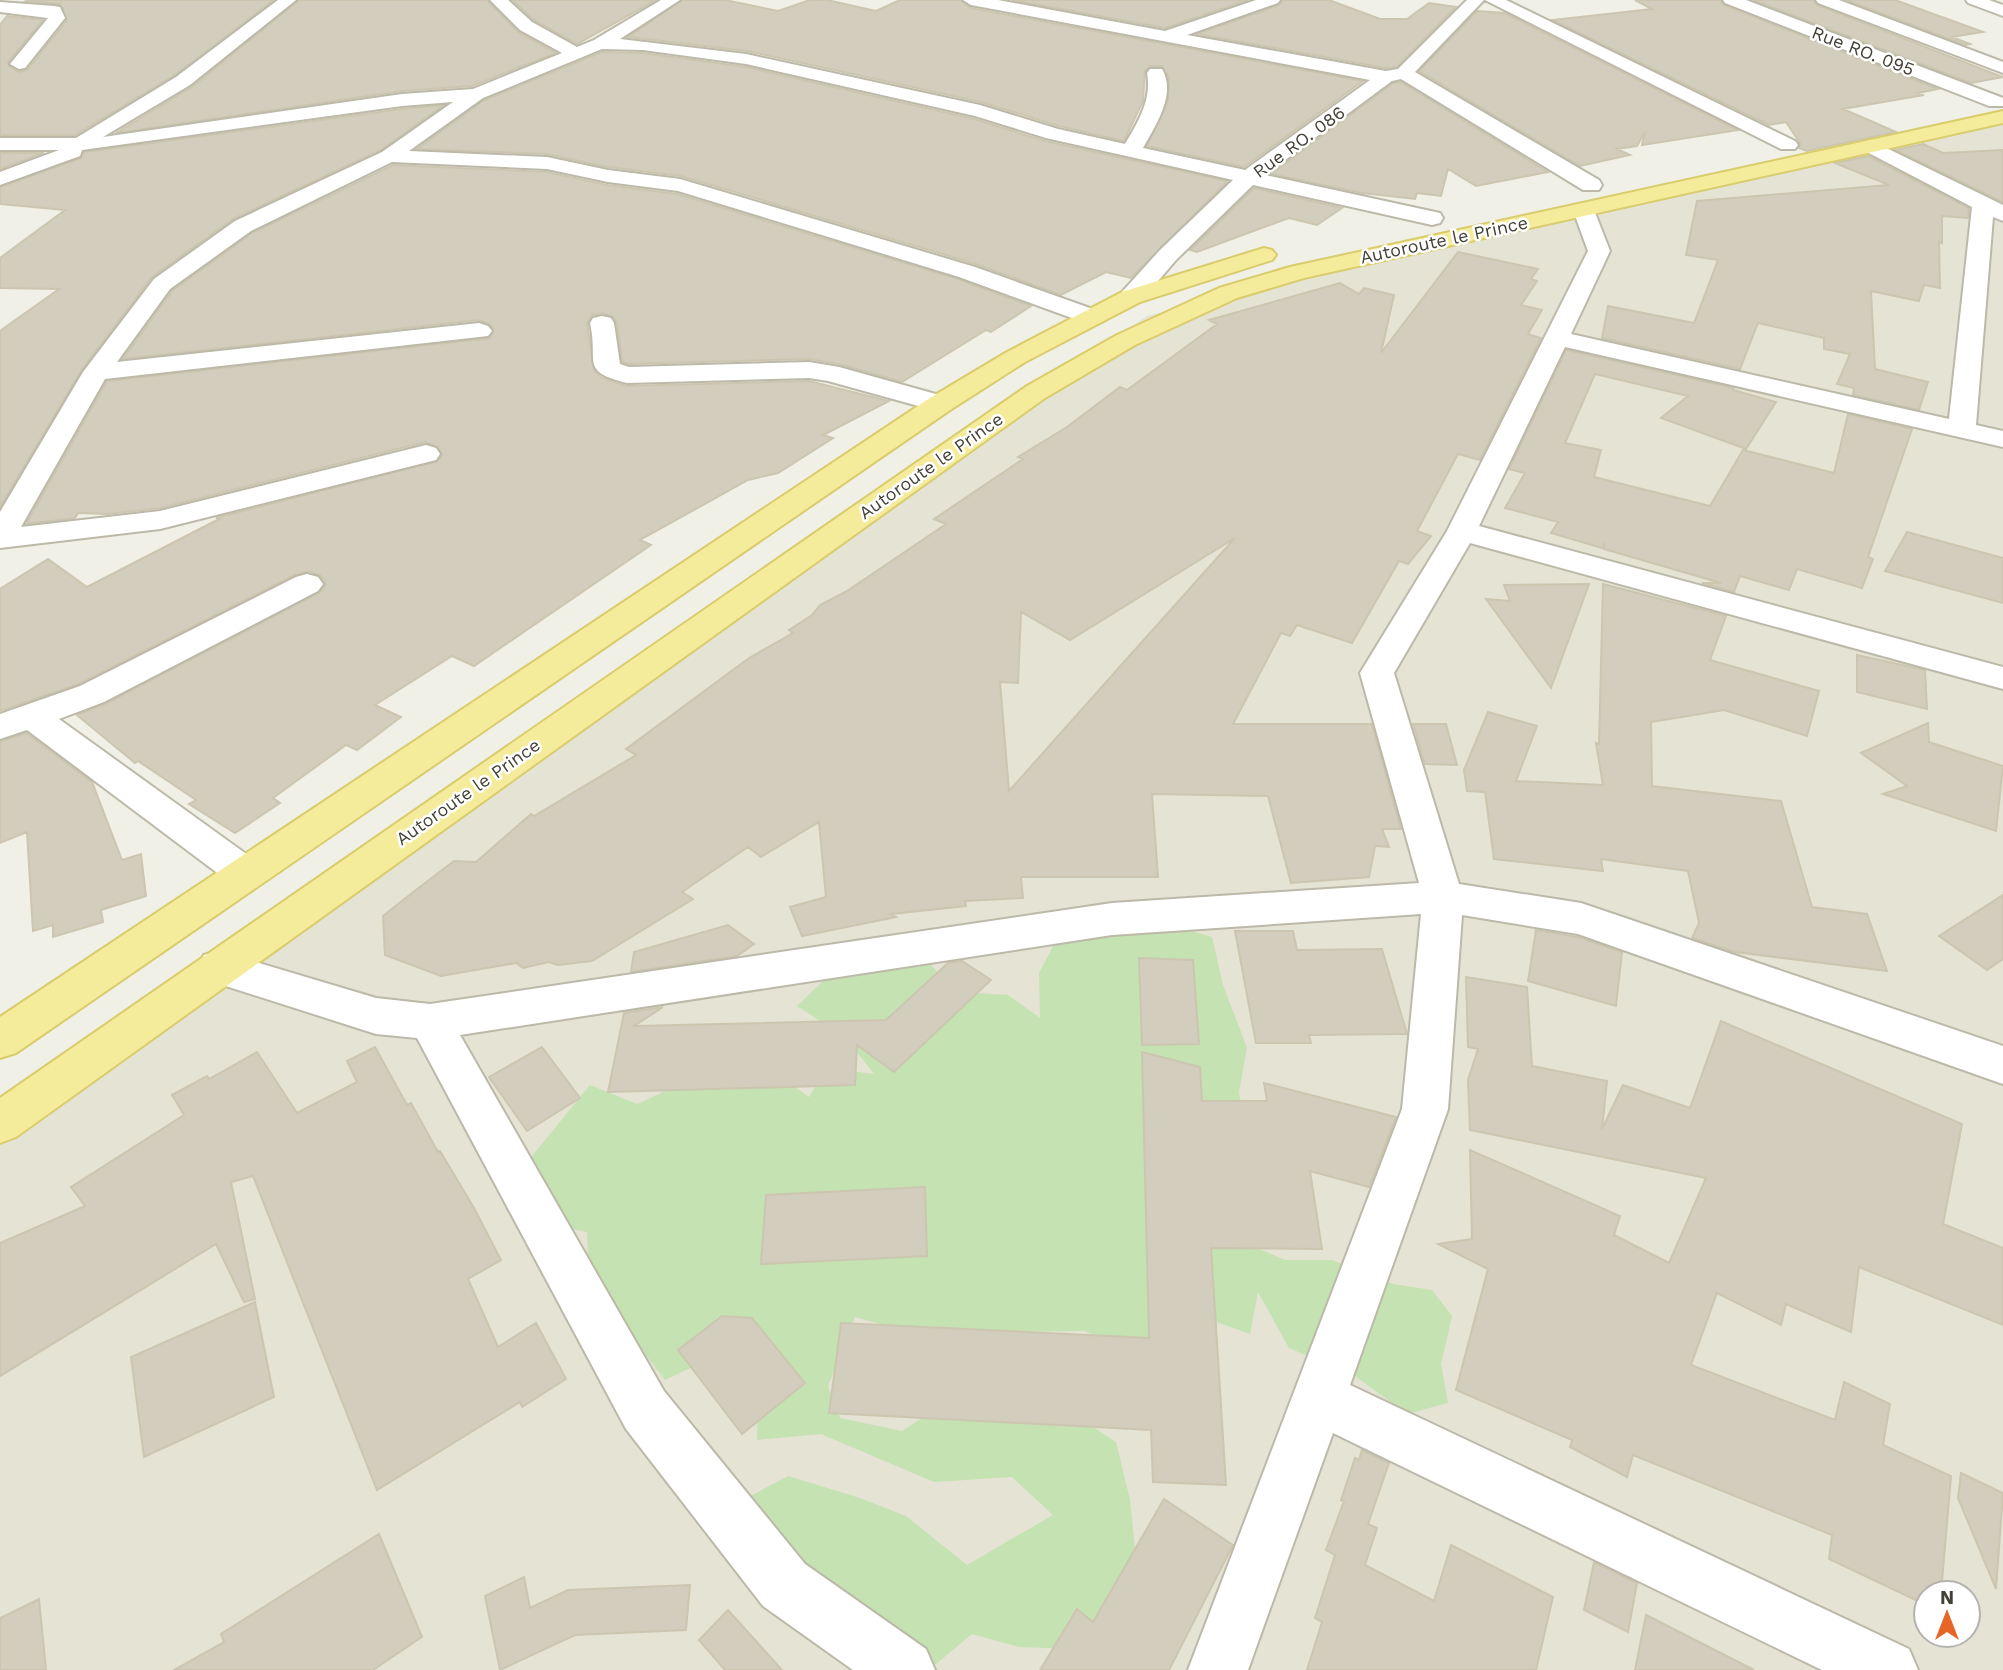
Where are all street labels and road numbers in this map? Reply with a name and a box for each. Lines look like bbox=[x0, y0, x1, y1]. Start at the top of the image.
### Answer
street label: Rue RO. 095 bbox=[1809, 21, 1917, 80]
street label: Rue RO. 086 bbox=[1249, 101, 1349, 182]
street label: Autoroute le Prince bbox=[1358, 211, 1530, 268]
street label: Autoroute le Prince bbox=[855, 408, 1007, 523]
street label: Autoroute le Prince bbox=[392, 734, 544, 849]

